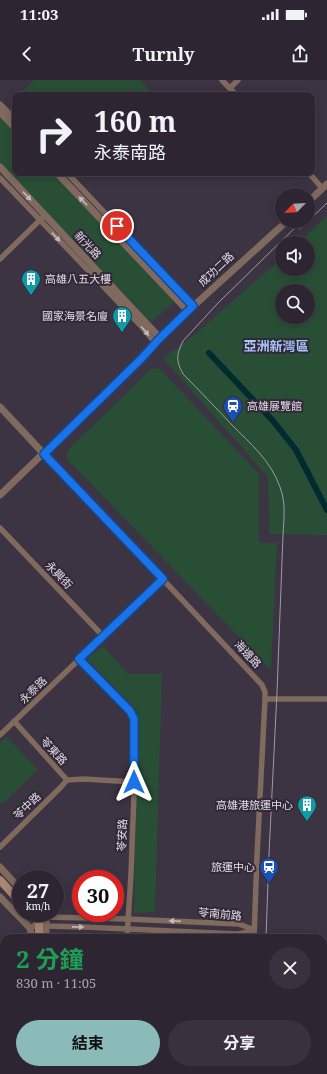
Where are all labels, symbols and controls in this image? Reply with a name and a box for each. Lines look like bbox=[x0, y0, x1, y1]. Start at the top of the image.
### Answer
text: 11:03 bbox=[20, 4, 58, 24]
text: Turnly bbox=[133, 42, 194, 66]
icon: back bbox=[16, 43, 38, 65]
icon: share bbox=[289, 43, 311, 65]
text: 160 m bbox=[94, 102, 176, 140]
icon: right bbox=[28, 108, 80, 160]
text: 永泰南路 bbox=[94, 140, 166, 164]
north arrow bbox=[275, 188, 315, 228]
map controls bbox=[275, 188, 315, 324]
one-way arrow bbox=[22, 191, 31, 200]
one-way arrow bbox=[79, 196, 88, 206]
pin bbox=[100, 209, 134, 243]
icon: arrive bbox=[106, 215, 128, 237]
street label: 新光路 bbox=[72, 227, 105, 262]
one-way arrow bbox=[51, 232, 61, 242]
button: sound bbox=[275, 236, 315, 276]
street label: 成功二路 bbox=[194, 248, 237, 289]
building icon: 高雄八五大樓 bbox=[20, 268, 42, 296]
place label: 高雄八五大樓 bbox=[45, 271, 111, 286]
button: search bbox=[275, 284, 315, 324]
building icon: 國家海景名廈 bbox=[111, 305, 133, 333]
place label: 國家海景名廈 bbox=[42, 308, 108, 323]
one-way arrow bbox=[141, 326, 150, 337]
district label: 亞洲新灣區 bbox=[243, 337, 309, 355]
station icon: 高雄展覽館 bbox=[222, 395, 244, 423]
place label: 高雄展覽館 bbox=[247, 398, 302, 413]
street label: 永興街 bbox=[43, 558, 76, 592]
street label: 海邊路 bbox=[232, 636, 265, 671]
street label: 永泰路 bbox=[16, 673, 50, 706]
street label: 苓東路 bbox=[38, 733, 71, 768]
position arrow bbox=[113, 761, 155, 803]
street label: 苓中路 bbox=[10, 789, 44, 822]
building icon: 高雄港旅運中心 bbox=[296, 794, 318, 822]
place label: 高雄港旅運中心 bbox=[216, 797, 293, 812]
street label: 苓安路 bbox=[113, 818, 130, 852]
station icon: 旅運中心 bbox=[258, 856, 280, 884]
place label: 旅運中心 bbox=[211, 859, 255, 874]
speed limit sign: 30 bbox=[72, 870, 124, 922]
text: 27 bbox=[27, 877, 49, 904]
text: km/h bbox=[26, 899, 50, 913]
street label: 苓南前路 bbox=[197, 904, 243, 923]
one-way arrow bbox=[168, 918, 181, 924]
one-way arrow bbox=[72, 924, 85, 930]
text: 2 分鐘 bbox=[16, 942, 84, 975]
button: close bbox=[269, 947, 311, 989]
text: 830 m · 11:05 bbox=[16, 974, 96, 992]
button: 結束 bbox=[16, 1020, 160, 1066]
button: 分享 bbox=[168, 1020, 311, 1066]

